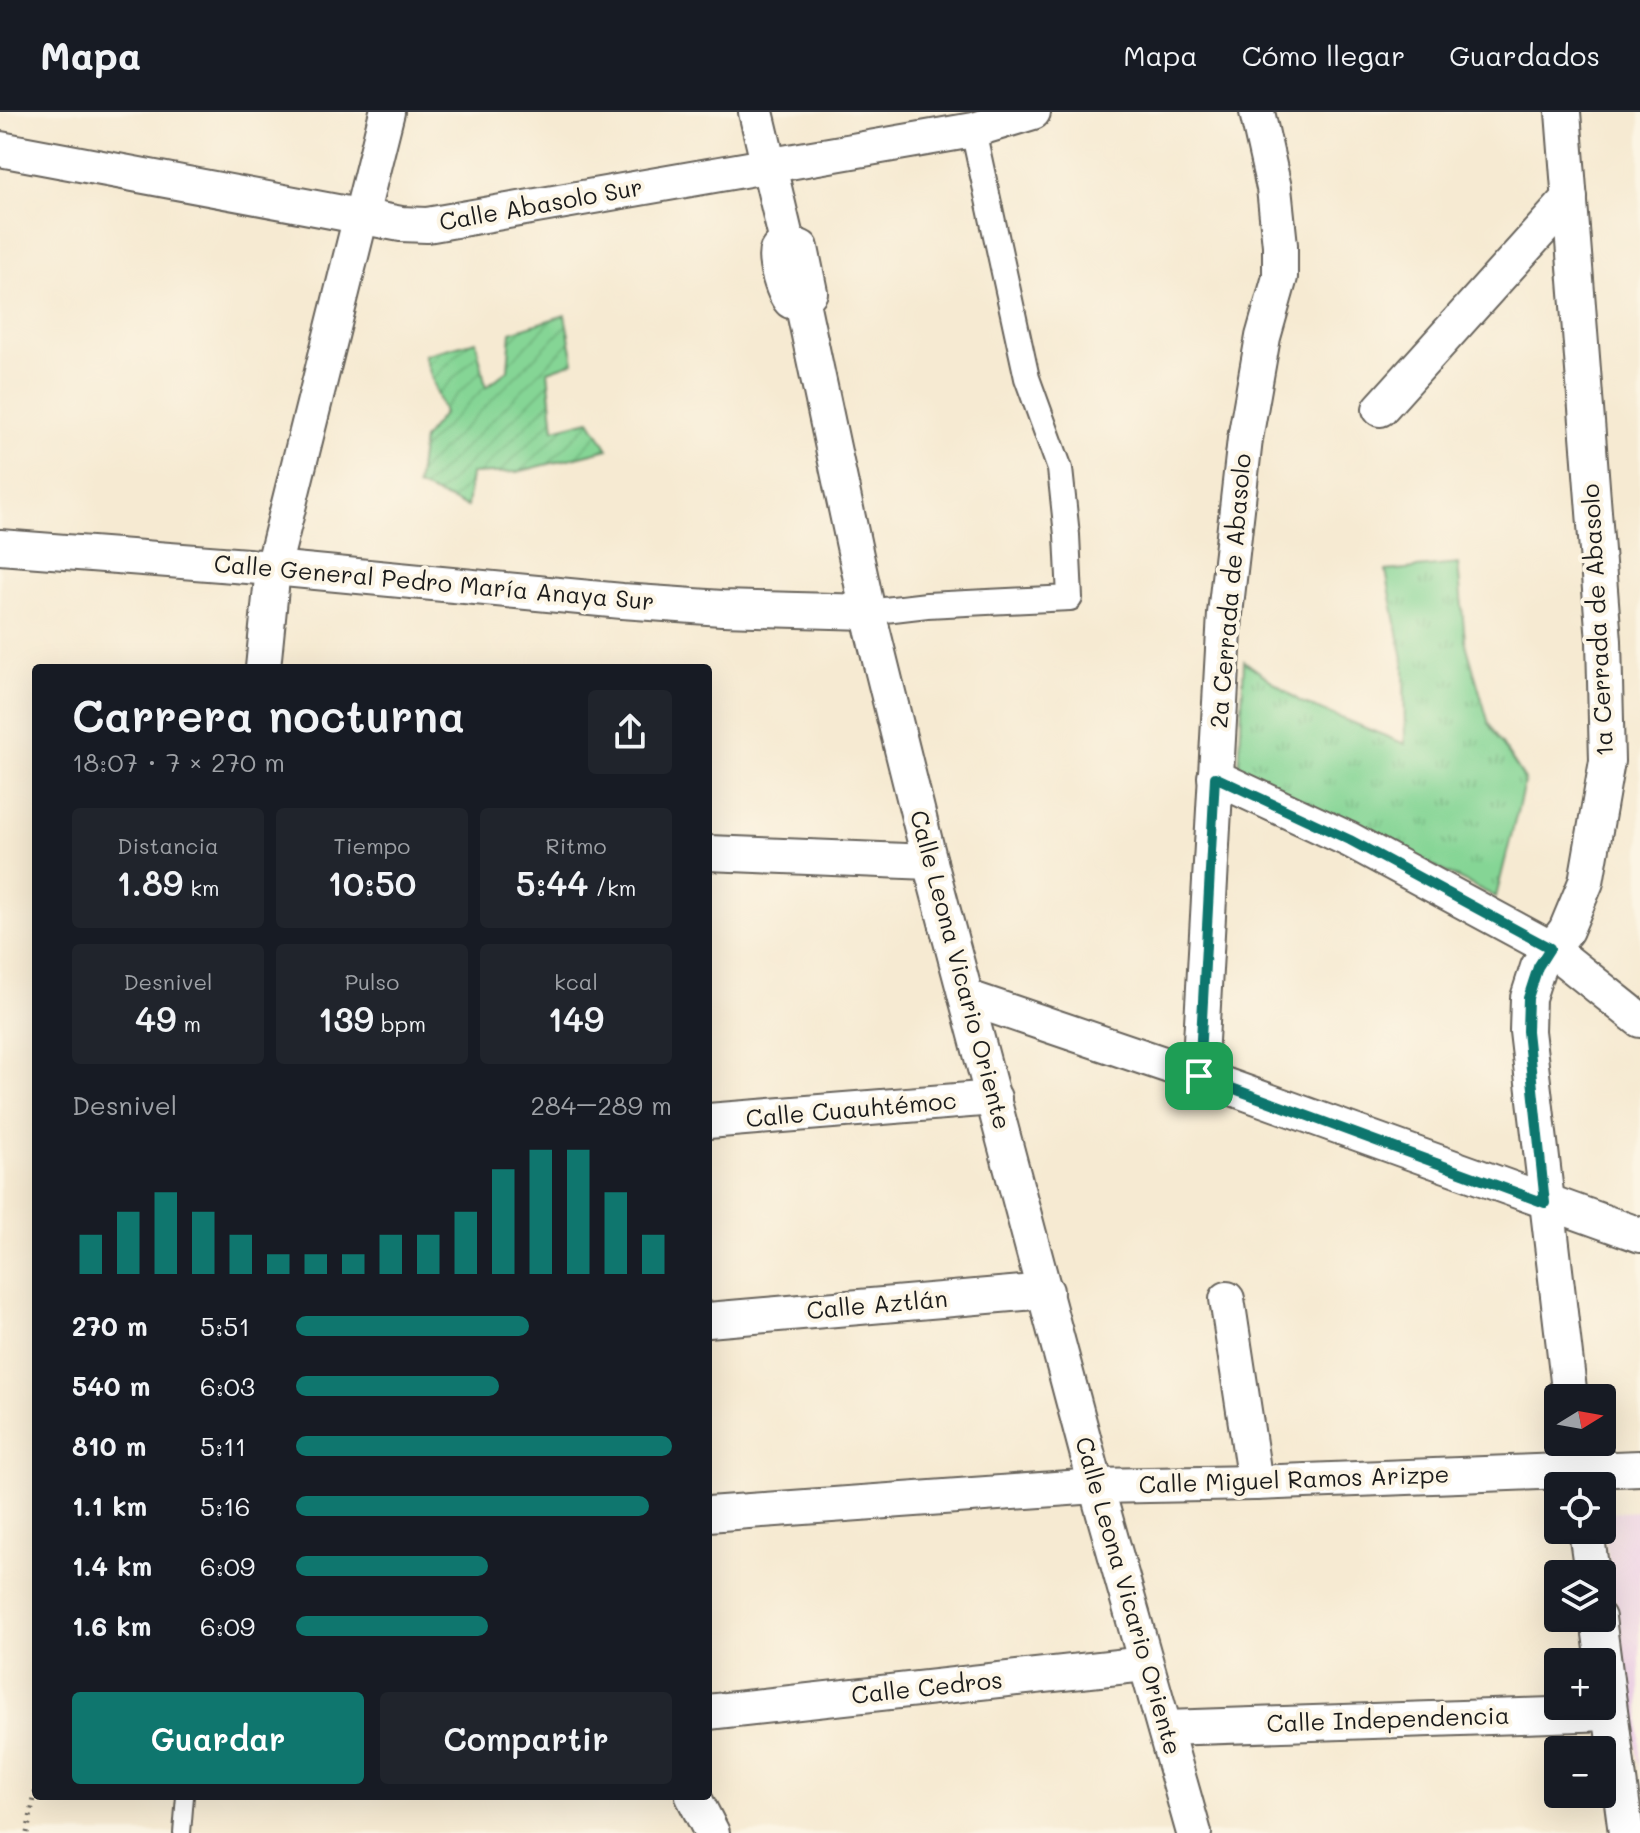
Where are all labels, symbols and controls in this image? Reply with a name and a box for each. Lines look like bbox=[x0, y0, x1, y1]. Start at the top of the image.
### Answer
text: Mapa bbox=[40, 30, 141, 80]
text: Mapa bbox=[1123, 37, 1198, 73]
text: Cómo llegar bbox=[1242, 37, 1405, 73]
text: Guardados bbox=[1449, 37, 1600, 73]
street label: Calle Abasolo Sur bbox=[437, 170, 645, 237]
street label: 2a Cerrada de Abasolo bbox=[1202, 452, 1257, 730]
street label: 1a Cerrada de Abasolo bbox=[1574, 483, 1619, 757]
street label: Calle General Pedro María Anaya Sur bbox=[213, 547, 656, 616]
text: Carrera nocturna bbox=[72, 686, 465, 743]
button: share bbox=[588, 690, 672, 774]
text: 18:07 · 7 × 270 m bbox=[72, 745, 285, 779]
street label: Calle Leona Vicario Oriente bbox=[904, 806, 1019, 1133]
text: Distancia bbox=[117, 831, 219, 860]
text: Tiempo bbox=[334, 831, 410, 860]
text: Ritmo bbox=[545, 831, 607, 860]
text: 1.89 bbox=[117, 860, 183, 905]
text: 10:50 bbox=[328, 860, 416, 905]
text: 5:44 bbox=[516, 860, 588, 905]
text: km bbox=[183, 873, 219, 902]
text: /km bbox=[588, 873, 636, 902]
text: Desnivel bbox=[123, 967, 213, 996]
text: Pulso bbox=[345, 967, 399, 996]
text: kcal bbox=[554, 967, 598, 996]
text: 49 bbox=[135, 996, 176, 1041]
text: 139 bbox=[318, 996, 374, 1041]
text: 149 bbox=[548, 996, 604, 1041]
text: m bbox=[176, 1009, 201, 1038]
text: bpm bbox=[374, 1009, 426, 1038]
pin bbox=[1165, 1042, 1233, 1110]
icon: arrive bbox=[1177, 1054, 1221, 1098]
street label: Calle Cuauhtémoc bbox=[744, 1084, 958, 1133]
text: Desnivel bbox=[72, 1088, 177, 1122]
text: 284–289 m bbox=[531, 1088, 672, 1122]
street label: Calle Aztlán bbox=[805, 1282, 949, 1325]
text: 270 m bbox=[72, 1309, 148, 1343]
text: 5:51 bbox=[200, 1309, 250, 1343]
text: 540 m bbox=[72, 1369, 150, 1403]
text: 6:03 bbox=[200, 1369, 255, 1403]
north arrow bbox=[1544, 1384, 1616, 1456]
map controls bbox=[1544, 1384, 1616, 1808]
text: 810 m bbox=[72, 1429, 146, 1463]
text: 5:11 bbox=[200, 1429, 246, 1463]
street label: Calle Leona Vicario Oriente bbox=[1069, 1433, 1190, 1758]
street label: Calle Miguel Ramos Arizpe bbox=[1138, 1458, 1450, 1499]
button: locate bbox=[1544, 1472, 1616, 1544]
text: 1.1 km bbox=[72, 1489, 147, 1523]
text: 5:16 bbox=[200, 1489, 251, 1523]
text: 1.4 km bbox=[72, 1549, 152, 1583]
text: 6:09 bbox=[200, 1549, 255, 1583]
button: layers bbox=[1544, 1560, 1616, 1632]
text: 1.6 km bbox=[72, 1609, 151, 1643]
text: 6:09 bbox=[200, 1609, 255, 1643]
button: + bbox=[1544, 1648, 1616, 1720]
street label: Calle Cedros bbox=[850, 1663, 1004, 1710]
button: Guardar bbox=[72, 1692, 364, 1784]
button: Compartir bbox=[380, 1692, 672, 1784]
street label: Calle Independencia bbox=[1266, 1699, 1510, 1738]
button: − bbox=[1544, 1736, 1616, 1808]

